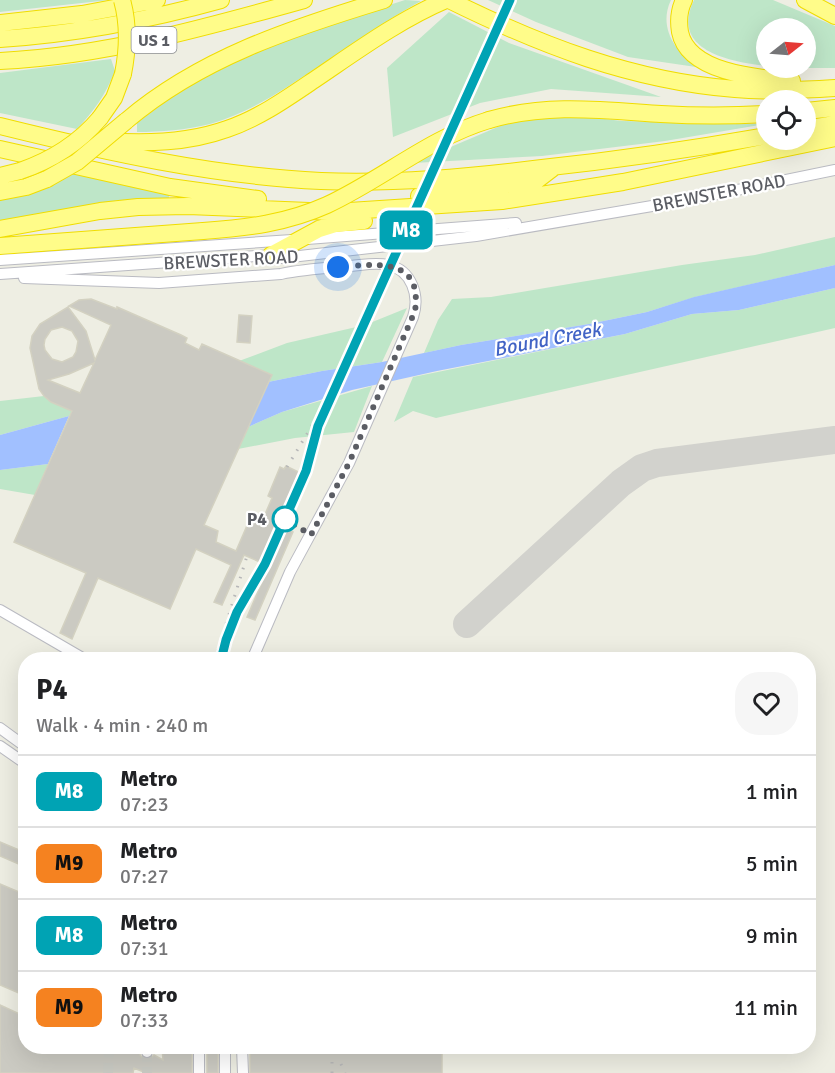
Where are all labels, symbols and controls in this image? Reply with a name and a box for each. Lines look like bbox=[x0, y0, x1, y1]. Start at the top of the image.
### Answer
north arrow bbox=[756, 18, 816, 78]
map controls bbox=[756, 18, 816, 150]
road number: US 1 bbox=[132, 27, 176, 53]
button: locate bbox=[756, 90, 816, 150]
street label: BREWSTER ROAD bbox=[651, 169, 787, 217]
line badge: M8 bbox=[379, 210, 433, 250]
text: M8 bbox=[392, 217, 420, 243]
street label: BREWSTER ROAD bbox=[163, 245, 299, 275]
your location bbox=[323, 252, 353, 282]
water label: Bound Creek bbox=[491, 316, 605, 362]
marker: P4 bbox=[272, 506, 298, 532]
place label: P4 bbox=[247, 508, 267, 530]
button: heart bbox=[735, 672, 798, 735]
text: P4 bbox=[36, 673, 68, 707]
text: Walk · 4 min · 240 m bbox=[36, 713, 208, 738]
text: Metro bbox=[120, 765, 177, 792]
text: M8 bbox=[55, 778, 83, 804]
text: 1 min bbox=[746, 778, 798, 805]
text: 07:23 bbox=[120, 792, 169, 817]
text: Metro bbox=[120, 837, 177, 864]
text: M9 bbox=[55, 850, 83, 876]
text: 5 min bbox=[746, 850, 798, 877]
text: 07:27 bbox=[120, 864, 169, 889]
text: Metro bbox=[120, 909, 177, 936]
text: M8 bbox=[55, 922, 83, 948]
text: 9 min bbox=[746, 922, 798, 949]
text: 07:31 bbox=[120, 936, 169, 961]
text: Metro bbox=[120, 981, 177, 1008]
text: M9 bbox=[55, 994, 83, 1020]
text: 11 min bbox=[734, 994, 798, 1021]
text: 07:33 bbox=[120, 1008, 169, 1033]

